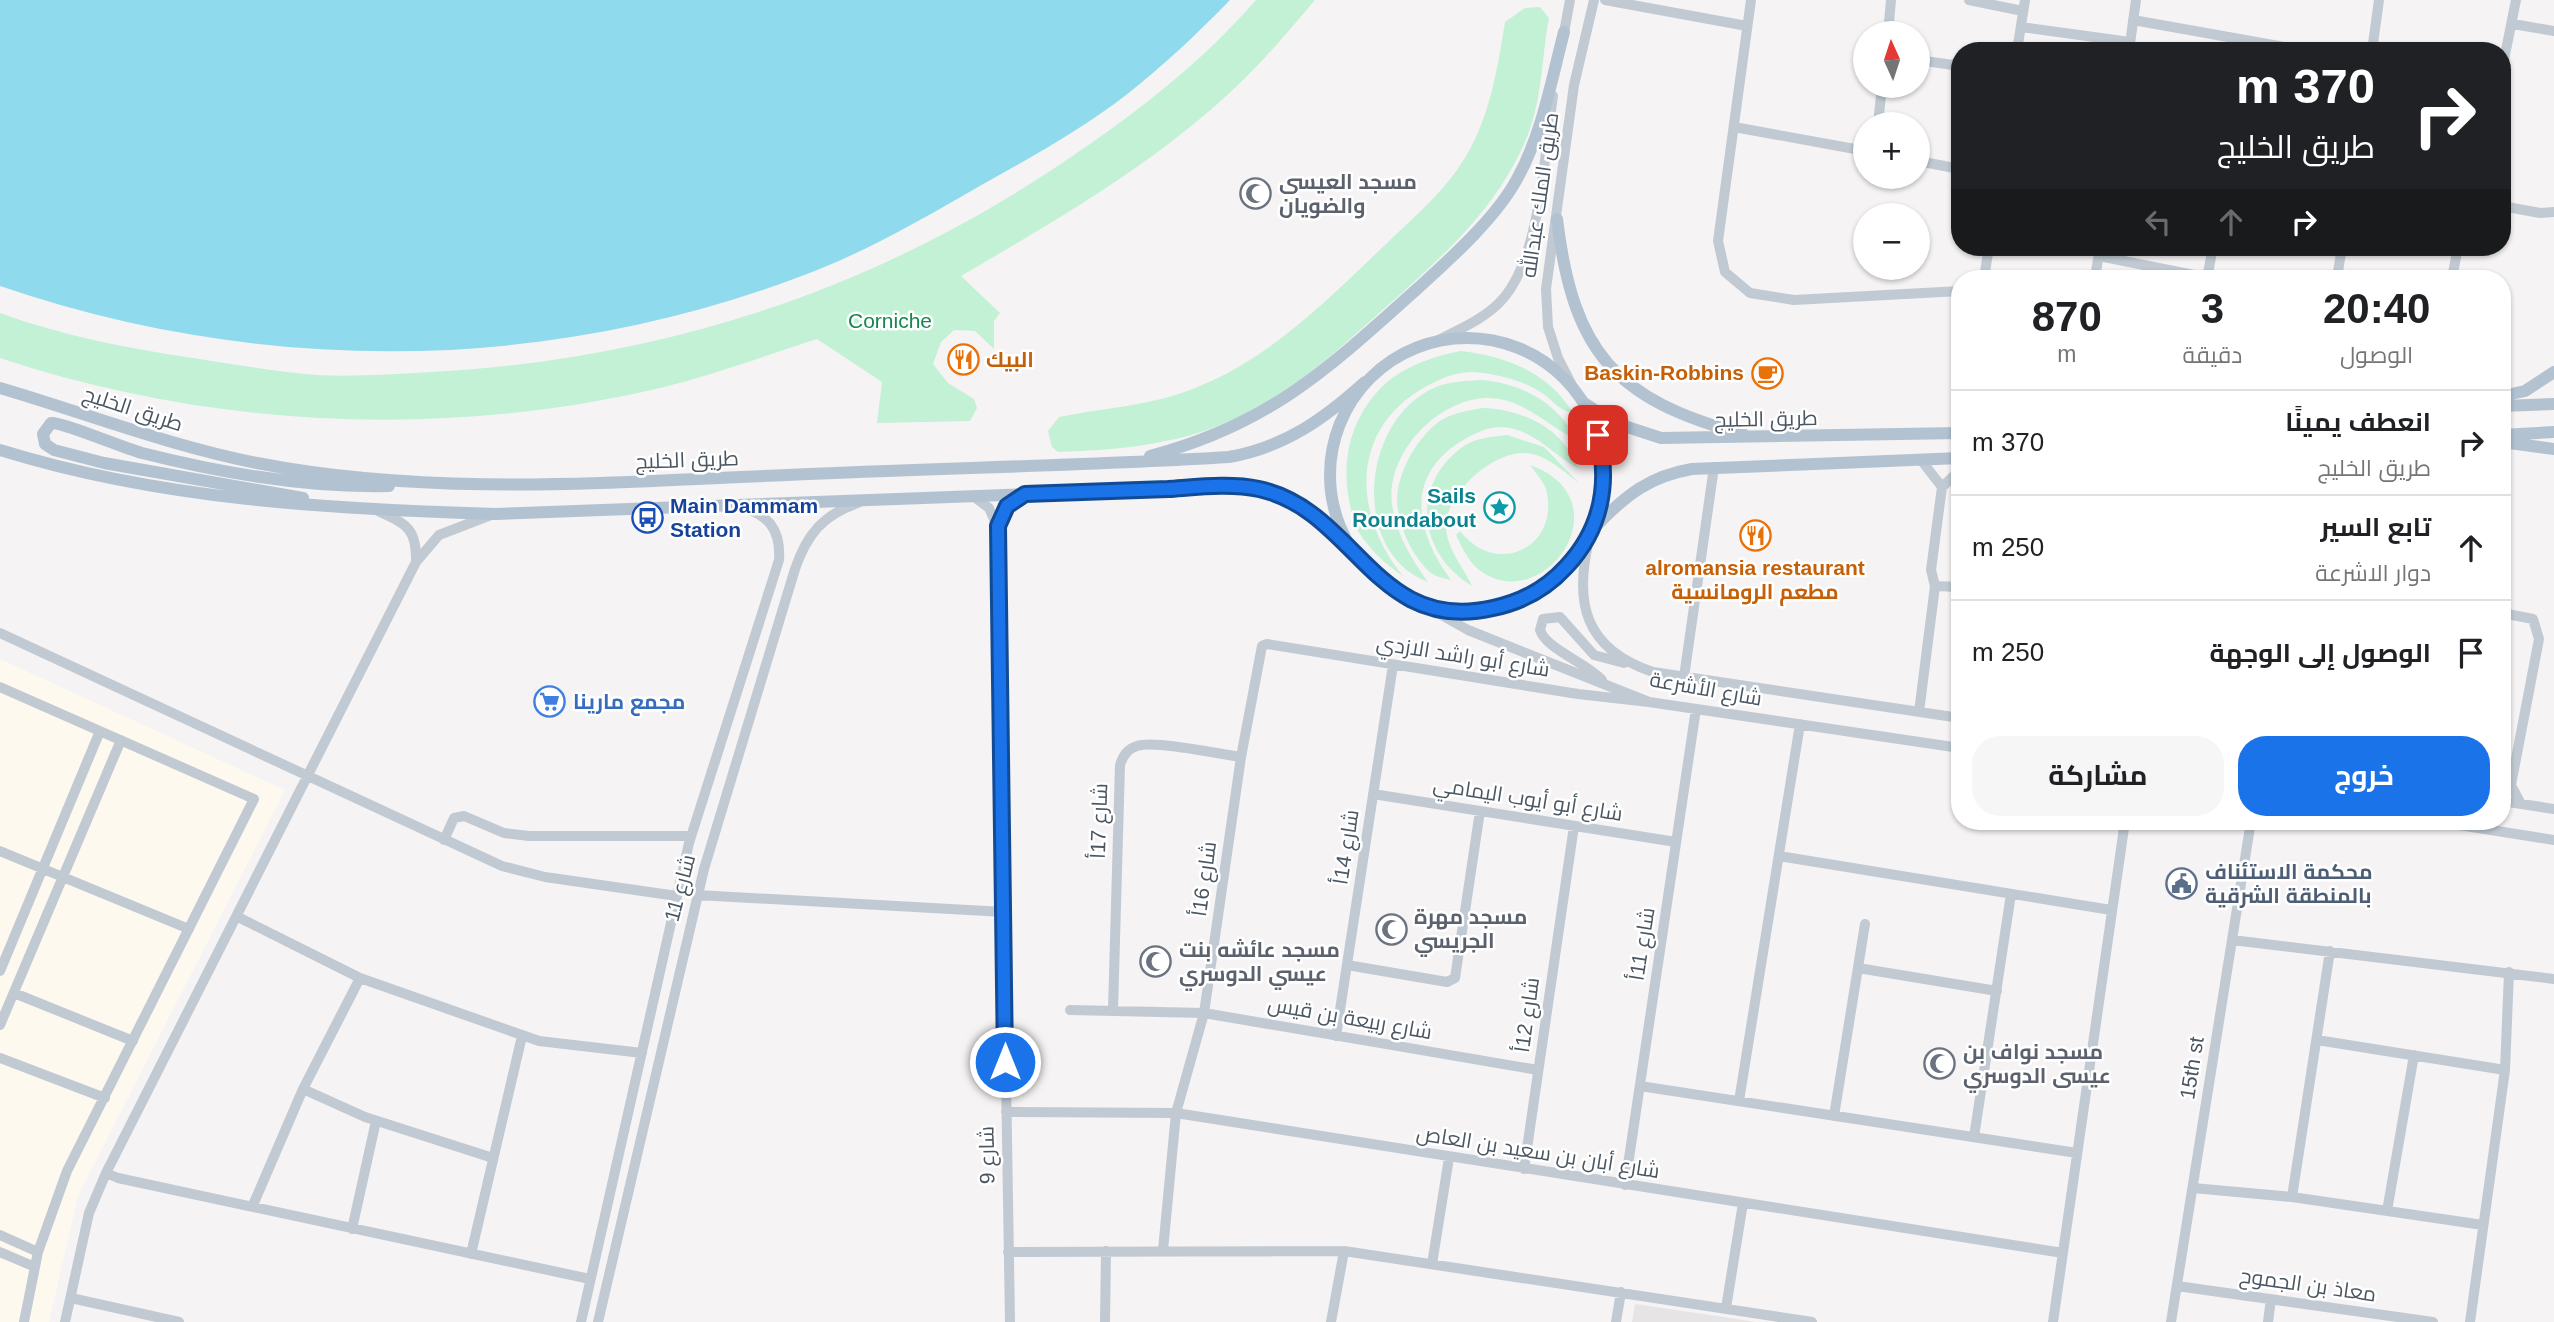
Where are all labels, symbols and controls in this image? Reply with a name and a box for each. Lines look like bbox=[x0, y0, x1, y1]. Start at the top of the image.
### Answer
north arrow bbox=[1853, 21, 1930, 98]
map controls bbox=[1853, 21, 1930, 280]
text: 370 m bbox=[2236, 59, 2375, 113]
icon: right bbox=[2399, 70, 2490, 161]
street label: طريق الملك عبدالله bbox=[1515, 111, 1564, 279]
button: + bbox=[1853, 112, 1930, 189]
text: طريق الخليج bbox=[2217, 129, 2375, 165]
place label: مسجد العيسى والضويان bbox=[1279, 170, 1417, 219]
mosque icon: مسجد العيسى والضويان bbox=[1239, 177, 1273, 211]
button: − bbox=[1853, 203, 1930, 280]
icon: left bbox=[2139, 203, 2177, 241]
icon: ahead bbox=[2212, 203, 2250, 241]
icon: right bbox=[2285, 203, 2323, 241]
text: 3 bbox=[2201, 285, 2224, 332]
text: 20:40 bbox=[2323, 285, 2430, 332]
text: 870 bbox=[2032, 293, 2102, 340]
park label: Corniche bbox=[848, 309, 932, 332]
text: m bbox=[2057, 341, 2076, 367]
text: دقيقة bbox=[2182, 342, 2242, 368]
text: الوصول bbox=[2340, 342, 2413, 368]
restaurant icon: البيك bbox=[946, 343, 980, 377]
place label: البيك bbox=[986, 348, 1034, 372]
cafe icon: Baskin-Robbins bbox=[1750, 356, 1784, 390]
place label: Baskin-Robbins bbox=[1584, 361, 1744, 384]
street label: طريق الخليج bbox=[79, 382, 186, 438]
pin bbox=[1568, 405, 1628, 465]
street label: طريق الخليج bbox=[1714, 406, 1818, 434]
text: انعطف يمينًا bbox=[2285, 407, 2431, 437]
icon: arrive bbox=[1579, 416, 1617, 454]
icon: right bbox=[2452, 424, 2490, 462]
text: 370 m bbox=[1972, 427, 2044, 457]
street label: طريق الخليج bbox=[635, 446, 739, 476]
text: طريق الخليج bbox=[2317, 455, 2431, 481]
place label: Sails Roundabout bbox=[1352, 484, 1476, 531]
place icon: Sails Roundabout bbox=[1482, 491, 1516, 525]
place label: Main Dammam Station bbox=[670, 494, 818, 541]
bus stop icon: Main Dammam Station bbox=[630, 501, 664, 535]
text: تابع السير bbox=[2320, 512, 2431, 542]
restaurant icon: alromansia restaurant مطعم الرومانسية bbox=[1738, 519, 1772, 553]
icon: ahead bbox=[2452, 529, 2490, 567]
text: 250 m bbox=[1972, 532, 2044, 562]
place label: alromansia restaurant مطعم الرومانسية bbox=[1645, 556, 1865, 606]
text: دوار الاشرعة bbox=[2315, 560, 2431, 586]
street label: شارع أبو راشد الازدي bbox=[1374, 629, 1551, 685]
icon: arrive bbox=[2452, 634, 2490, 672]
text: 250 m bbox=[1972, 637, 2044, 667]
text: الوصول إلى الوجهة bbox=[2209, 638, 2431, 668]
street label: شارع الأشرعة bbox=[1648, 667, 1764, 713]
supermarket icon: مجمع مارينا bbox=[533, 685, 567, 719]
place label: مجمع مارينا bbox=[573, 690, 685, 716]
button: مشاركة bbox=[1972, 736, 2224, 816]
button: خروج bbox=[2238, 736, 2490, 816]
street label: شارع أبو أيوب اليمامي bbox=[1431, 771, 1625, 830]
street label: شارع 17أ bbox=[1085, 783, 1114, 859]
street label: شارع 14أ bbox=[1327, 808, 1366, 886]
street label: شارع 16أ bbox=[1186, 840, 1223, 918]
street label: شارع 11 bbox=[660, 852, 702, 925]
place label: محكمة الاستئناف بالمنطقة الشرقية bbox=[2205, 860, 2373, 908]
public building icon: محكمة الاستئناف بالمنطقة الشرقية bbox=[2165, 867, 2199, 901]
place label: مسجد مهرة الجريسي bbox=[1414, 905, 1527, 957]
street label: شارع 11أ bbox=[1623, 905, 1662, 983]
mosque icon: مسجد مهرة الجريسي bbox=[1374, 912, 1408, 946]
place label: مسجد عائشه بنت عيسي الدوسري bbox=[1179, 938, 1340, 991]
mosque icon: مسجد عائشه بنت عيسي الدوسري bbox=[1139, 945, 1173, 979]
street label: شارع 12أ bbox=[1509, 976, 1546, 1054]
street label: شارع ربيعة بن قيس bbox=[1266, 992, 1434, 1046]
position arrow bbox=[968, 1025, 1042, 1099]
street label: 15th st bbox=[2175, 1035, 2208, 1101]
place label: مسجد نواف بن عيسى الدوسري bbox=[1963, 1040, 2111, 1093]
mosque icon: مسجد نواف بن عيسى الدوسري bbox=[1923, 1047, 1957, 1081]
street label: شارع أبان بن سعيد بن العاص bbox=[1414, 1120, 1662, 1185]
street label: شارع 9 bbox=[974, 1126, 1002, 1184]
street label: معاذ بن الجموح bbox=[2238, 1264, 2378, 1308]

